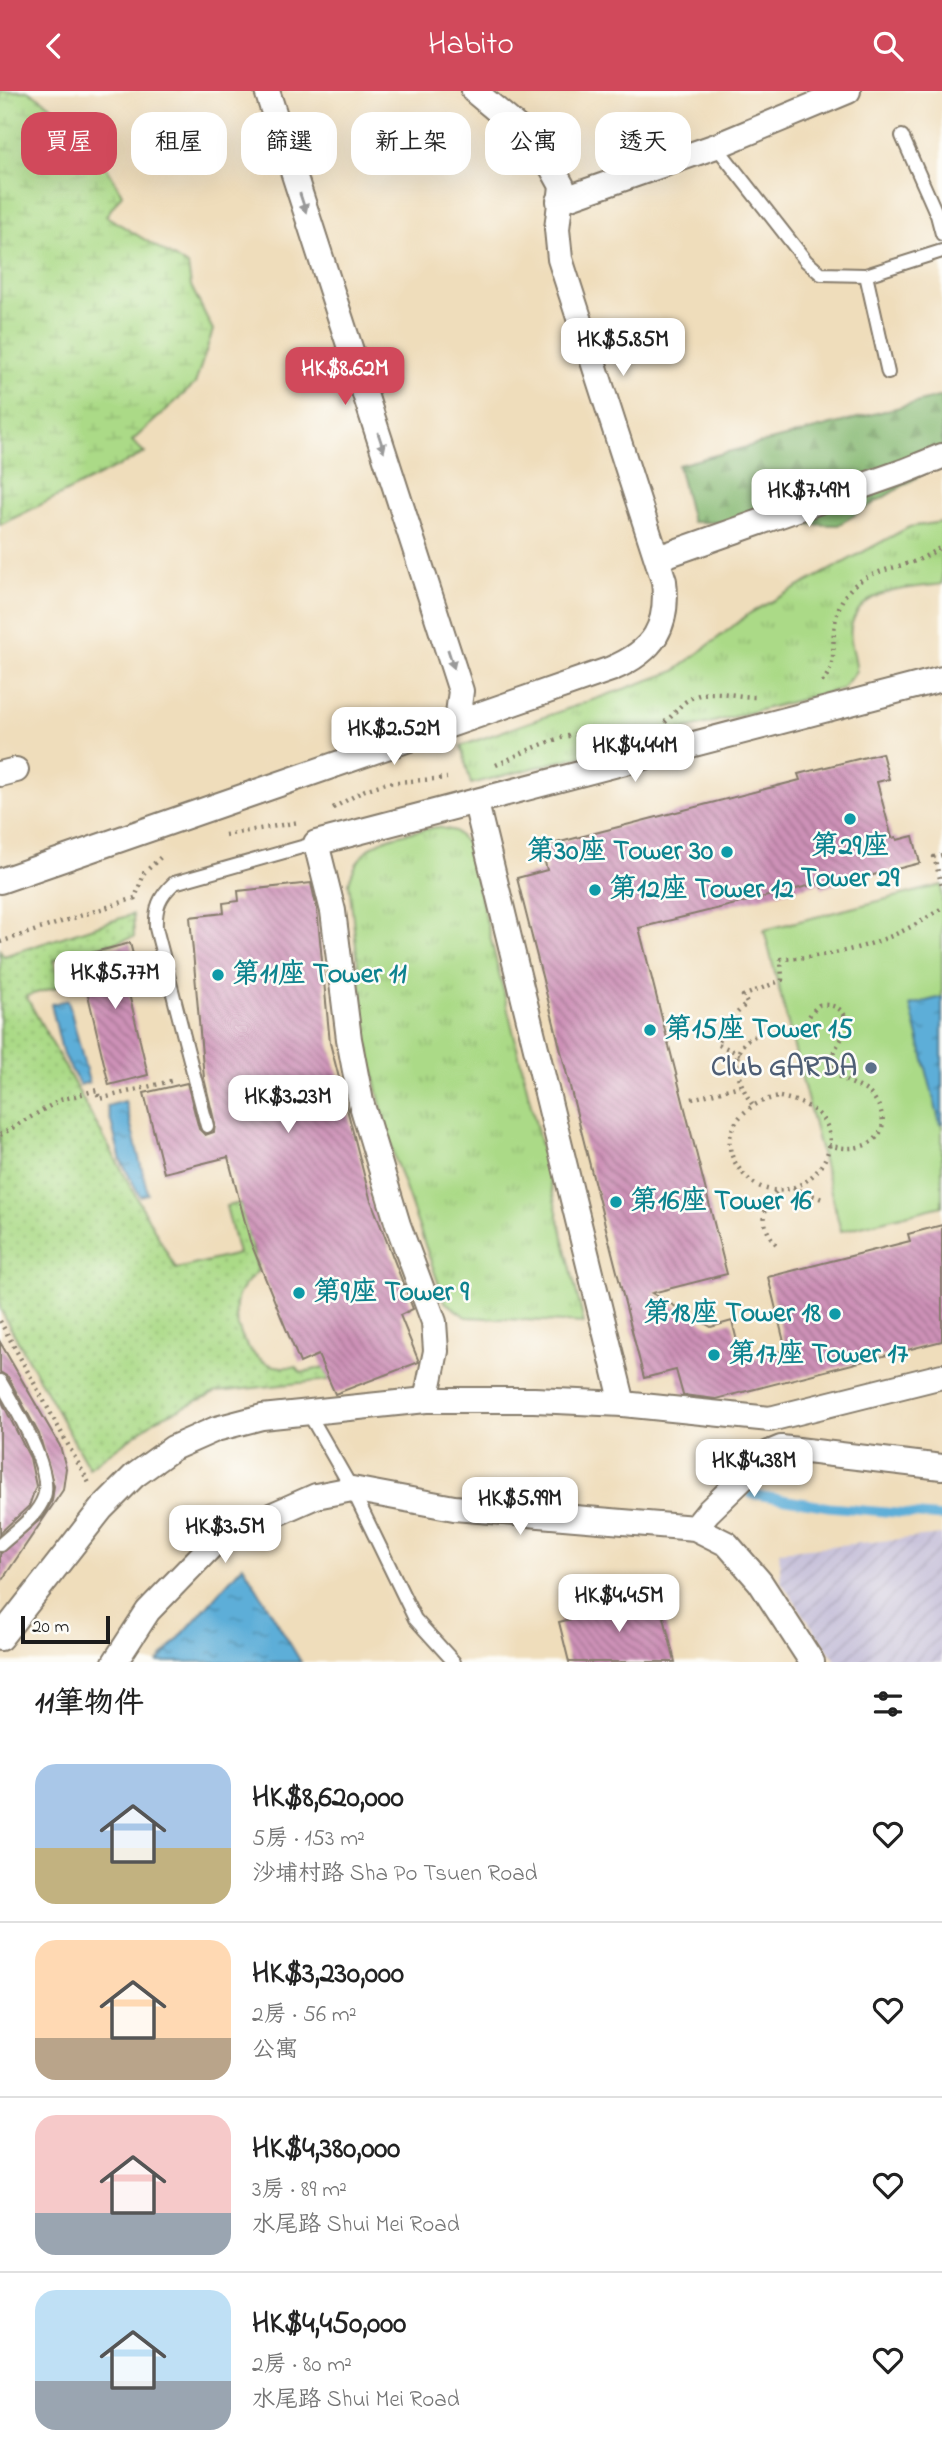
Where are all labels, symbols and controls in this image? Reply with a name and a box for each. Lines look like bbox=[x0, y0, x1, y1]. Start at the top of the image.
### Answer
text: Habito bbox=[428, 22, 514, 69]
icon: back bbox=[35, 27, 73, 65]
icon: search bbox=[869, 27, 907, 65]
chip: 買屋 bbox=[21, 112, 117, 175]
chip: 租屋 bbox=[131, 112, 227, 175]
chip: 篩選 bbox=[241, 112, 337, 175]
chip: 新上架 bbox=[351, 112, 471, 175]
chip: 公寓 bbox=[485, 112, 581, 175]
chip: 透天 bbox=[595, 112, 691, 175]
one-way arrow bbox=[298, 192, 309, 213]
pin: HK$5.85M bbox=[551, 319, 695, 378]
text: HK$5.85M bbox=[577, 324, 669, 357]
pin: HK$8.62M bbox=[273, 347, 417, 407]
text: HK$8.62M bbox=[301, 353, 389, 386]
one-way arrow bbox=[376, 432, 386, 453]
pin: HK$7.49M bbox=[737, 469, 881, 529]
text: HK$7.49M bbox=[768, 475, 850, 508]
one-way arrow bbox=[446, 648, 457, 669]
pin: HK$2.52M bbox=[322, 707, 466, 767]
text: HK$2.52M bbox=[347, 713, 441, 746]
pin: HK$4.44M bbox=[563, 725, 707, 784]
text: HK$4.44M bbox=[592, 730, 678, 763]
marker: 第29座 Tower 29 bbox=[842, 811, 858, 827]
place label: 第29座 Tower 29 bbox=[801, 827, 900, 900]
place label: 第30座 Tower 30 bbox=[527, 832, 713, 873]
marker: 第30座 Tower 30 bbox=[719, 844, 735, 860]
place label: 第12座 Tower 12 bbox=[609, 870, 794, 911]
marker: 第12座 Tower 12 bbox=[587, 882, 603, 898]
pin: HK$5.77M bbox=[43, 951, 187, 1011]
place label: 第11座 Tower 11 bbox=[232, 955, 407, 996]
text: HK$5.77M bbox=[70, 957, 160, 990]
marker: 第11座 Tower 11 bbox=[210, 967, 226, 983]
place label: 第15座 Tower 15 bbox=[664, 1010, 853, 1051]
marker: 第15座 Tower 15 bbox=[642, 1022, 658, 1038]
place label: Club GARDA bbox=[711, 1048, 857, 1089]
marker: Club GARDA bbox=[863, 1060, 879, 1076]
pin: HK$3.23M bbox=[216, 1075, 360, 1135]
text: HK$3.23M bbox=[244, 1081, 332, 1114]
place label: 第16座 Tower 16 bbox=[630, 1182, 812, 1223]
marker: 第16座 Tower 16 bbox=[608, 1194, 624, 1210]
place label: 第9座 Tower 9 bbox=[313, 1273, 470, 1314]
marker: 第9座 Tower 9 bbox=[291, 1285, 307, 1301]
place label: 第18座 Tower 18 bbox=[643, 1294, 821, 1335]
marker: 第18座 Tower 18 bbox=[827, 1306, 843, 1322]
place label: 第17座 Tower 17 bbox=[728, 1335, 908, 1376]
marker: 第17座 Tower 17 bbox=[706, 1347, 722, 1363]
pin: HK$4.38M bbox=[682, 1439, 826, 1499]
text: HK$4.38M bbox=[712, 1445, 796, 1478]
pin: HK$5.99M bbox=[448, 1477, 592, 1537]
text: HK$5.99M bbox=[478, 1483, 562, 1516]
pin: HK$3.5M bbox=[160, 1505, 290, 1565]
text: HK$3.5M bbox=[185, 1511, 265, 1544]
pin: HK$4.45M bbox=[547, 1575, 691, 1634]
text: HK$4.45M bbox=[574, 1580, 664, 1613]
scale bar bbox=[21, 1613, 110, 1645]
text: 20 m bbox=[32, 1614, 69, 1641]
text: 11筆物件 bbox=[35, 1683, 144, 1727]
icon: filters bbox=[869, 1685, 907, 1723]
text: HK$8,620,000 bbox=[252, 1777, 404, 1821]
icon: home bbox=[91, 1792, 175, 1876]
icon: heart bbox=[869, 1815, 907, 1853]
text: 5房 · 153 m² bbox=[252, 1823, 365, 1856]
text: 沙埔村路 Sha Po Tsuen Road bbox=[252, 1858, 538, 1891]
text: HK$3,230,000 bbox=[252, 1953, 404, 1997]
icon: home bbox=[91, 1968, 175, 2052]
icon: heart bbox=[869, 1991, 907, 2029]
text: 2房 · 56 m² bbox=[252, 1999, 357, 2032]
text: 公寓 bbox=[252, 2034, 298, 2067]
text: HK$4,380,000 bbox=[252, 2128, 400, 2172]
icon: home bbox=[91, 2143, 175, 2227]
icon: heart bbox=[869, 2166, 907, 2204]
text: 3房 · 89 m² bbox=[252, 2174, 347, 2207]
text: 水尾路 Shui Mei Road bbox=[252, 2209, 460, 2242]
text: HK$4,450,000 bbox=[252, 2303, 406, 2347]
icon: home bbox=[91, 2318, 175, 2402]
icon: heart bbox=[869, 2341, 907, 2379]
text: 2房 · 80 m² bbox=[252, 2349, 352, 2382]
text: 水尾路 Shui Mei Road bbox=[252, 2384, 460, 2417]

